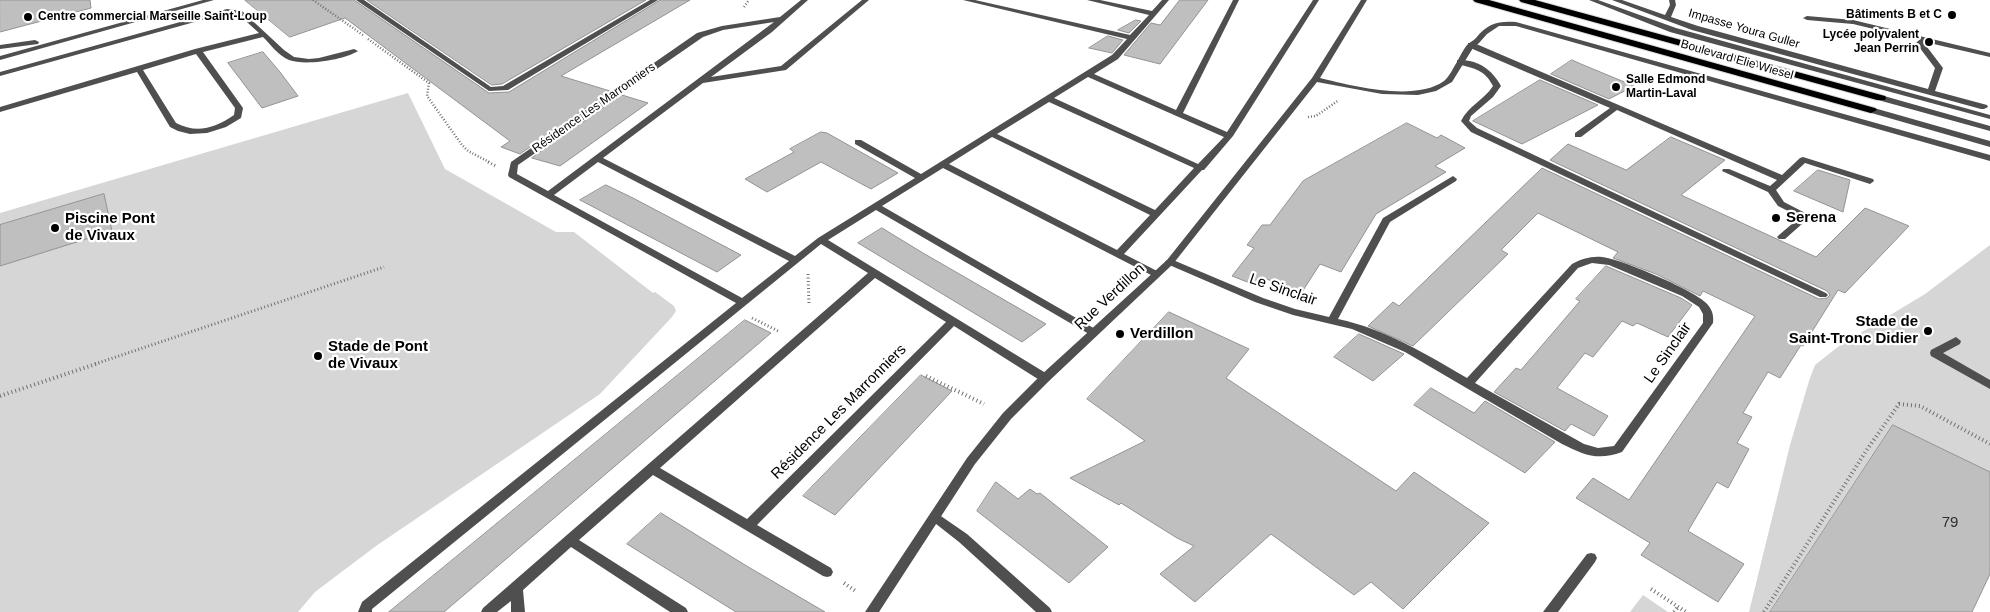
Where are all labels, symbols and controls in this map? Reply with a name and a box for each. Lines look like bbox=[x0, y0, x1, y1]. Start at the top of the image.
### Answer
street label: Impasse Youra Guller bbox=[1687, 6, 1801, 52]
place label: Bâtiments B et C bbox=[1846, 8, 1942, 22]
marker: Bâtiments B et C bbox=[1946, 9, 1958, 21]
place label: Centre commercial Marseille Saint-Loup bbox=[38, 10, 267, 24]
marker: Centre commercial Marseille Saint-Loup bbox=[22, 11, 34, 23]
place label: Lycée polyvalent Jean Perrin bbox=[1823, 28, 1919, 56]
marker: Lycée polyvalent Jean Perrin bbox=[1923, 36, 1935, 48]
street label: Boulevard Elie Wiesel bbox=[1679, 37, 1795, 83]
street label: Résidence Les Marronniers bbox=[530, 60, 658, 156]
place label: Salle Edmond Martin-Laval bbox=[1626, 73, 1705, 101]
marker: Salle Edmond Martin-Laval bbox=[1610, 81, 1622, 93]
place label: Serena bbox=[1786, 209, 1836, 227]
place label: Piscine Pont de Vivaux bbox=[65, 210, 155, 245]
marker: Serena bbox=[1770, 212, 1782, 224]
marker: Piscine Pont de Vivaux bbox=[49, 222, 61, 234]
street label: Rue Verdillon bbox=[1071, 260, 1149, 334]
street label: Le Sinclair bbox=[1247, 270, 1319, 310]
place label: Stade de Saint-Tronc Didier bbox=[1789, 313, 1918, 348]
street label: Le Sinclair bbox=[1641, 319, 1695, 387]
place label: Verdillon bbox=[1130, 325, 1193, 343]
marker: Stade de Saint-Tronc Didier bbox=[1922, 325, 1934, 337]
marker: Verdillon bbox=[1114, 328, 1126, 340]
place label: Stade de Pont de Vivaux bbox=[328, 338, 428, 373]
street label: Résidence Les Marronniers bbox=[768, 341, 910, 483]
marker: Stade de Pont de Vivaux bbox=[312, 350, 324, 362]
house number: 79 bbox=[1942, 514, 1958, 532]

